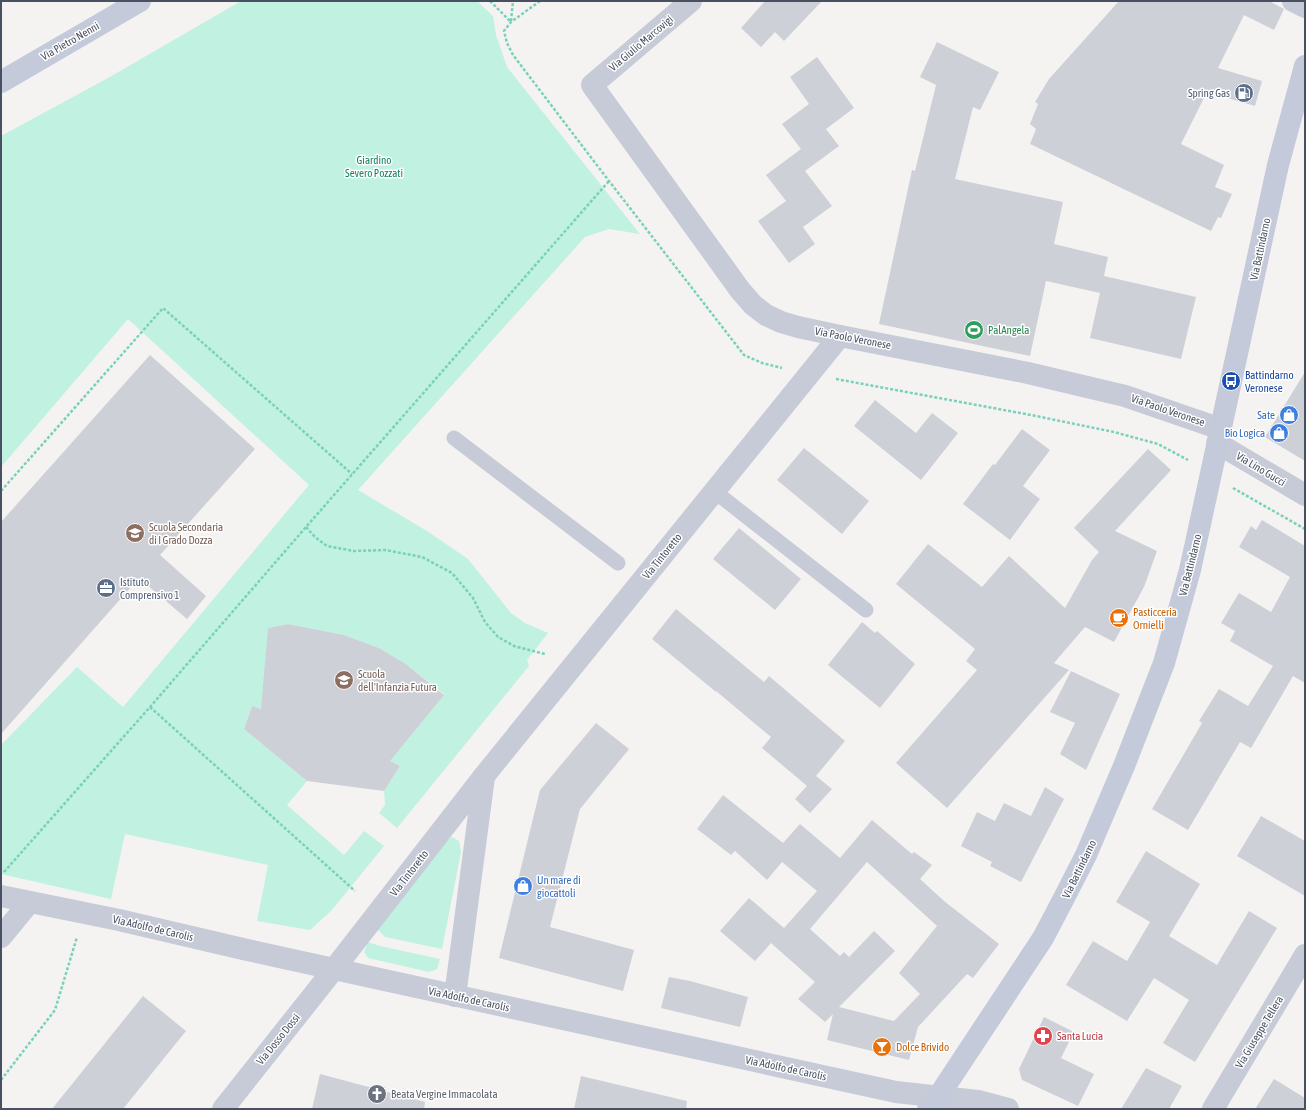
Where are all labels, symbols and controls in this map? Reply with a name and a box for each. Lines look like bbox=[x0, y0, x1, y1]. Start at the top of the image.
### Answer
street label: Via Giulio Marcovigi bbox=[607, 13, 675, 73]
street label: Via Pietro Nenni bbox=[39, 20, 101, 62]
fuel station icon: Spring Gas bbox=[1233, 82, 1255, 104]
place label: Spring Gas bbox=[1188, 87, 1230, 99]
park label: Giardino Severo Pozzati bbox=[345, 154, 403, 179]
street label: Via Battindarno bbox=[1248, 217, 1272, 281]
sports icon: PalAngela bbox=[963, 319, 985, 341]
place label: PalAngela bbox=[988, 324, 1029, 336]
street label: Via Paolo Veronese bbox=[814, 325, 892, 351]
place label: Battindarno Veronese bbox=[1245, 369, 1294, 394]
bus stop icon: Battindarno Veronese bbox=[1220, 370, 1242, 392]
street label: Via Paolo Veronese bbox=[1130, 392, 1206, 428]
shop icon: Sate bbox=[1278, 404, 1300, 426]
place label: Sate bbox=[1257, 409, 1275, 421]
shop icon: Bio Logica bbox=[1268, 422, 1290, 444]
place label: Bio Logica bbox=[1225, 427, 1265, 439]
street label: Via Lino Gucci bbox=[1234, 450, 1288, 488]
place label: Scuola Secondaria di I Grado Dozza bbox=[149, 521, 223, 546]
school or university icon: Scuola Secondaria di I Grado Dozza bbox=[124, 522, 146, 544]
street label: Via Tintoretto bbox=[640, 531, 684, 581]
street label: Via Battindarno bbox=[1177, 533, 1203, 597]
place label: Istituto Comprensivo 1 bbox=[120, 576, 180, 601]
office icon: Istituto Comprensivo 1 bbox=[95, 577, 117, 599]
place label: Pasticceria Ornielli bbox=[1133, 606, 1177, 631]
cafe icon: Pasticceria Ornielli bbox=[1108, 607, 1130, 629]
place label: Scuola dell'Infanzia Futura bbox=[358, 668, 437, 693]
school or university icon: Scuola dell'Infanzia Futura bbox=[333, 669, 355, 691]
street label: Via Battindarno bbox=[1060, 838, 1098, 900]
street label: Via Tintoretto bbox=[387, 848, 431, 898]
place label: Un mare di giocattoli bbox=[537, 874, 581, 899]
shop icon: Un mare di giocattoli bbox=[512, 875, 534, 897]
street label: Via Adolfo de Carolis bbox=[111, 913, 195, 943]
street label: Via Adolfo de Carolis bbox=[427, 985, 511, 1013]
street label: Via Giuseppe Tellera bbox=[1233, 994, 1285, 1070]
street label: Via Dosso Dossi bbox=[254, 1011, 302, 1067]
pharmacy icon: Santa Lucia bbox=[1032, 1025, 1054, 1047]
place label: Santa Lucia bbox=[1057, 1030, 1103, 1042]
bar icon: Dolce Brivido bbox=[871, 1036, 893, 1058]
place label: Dolce Brivido bbox=[896, 1041, 949, 1053]
street label: Via Adolfo de Carolis bbox=[744, 1054, 828, 1082]
church icon: Beata Vergine Immacolata bbox=[366, 1083, 388, 1105]
place label: Beata Vergine Immacolata bbox=[391, 1088, 498, 1100]

